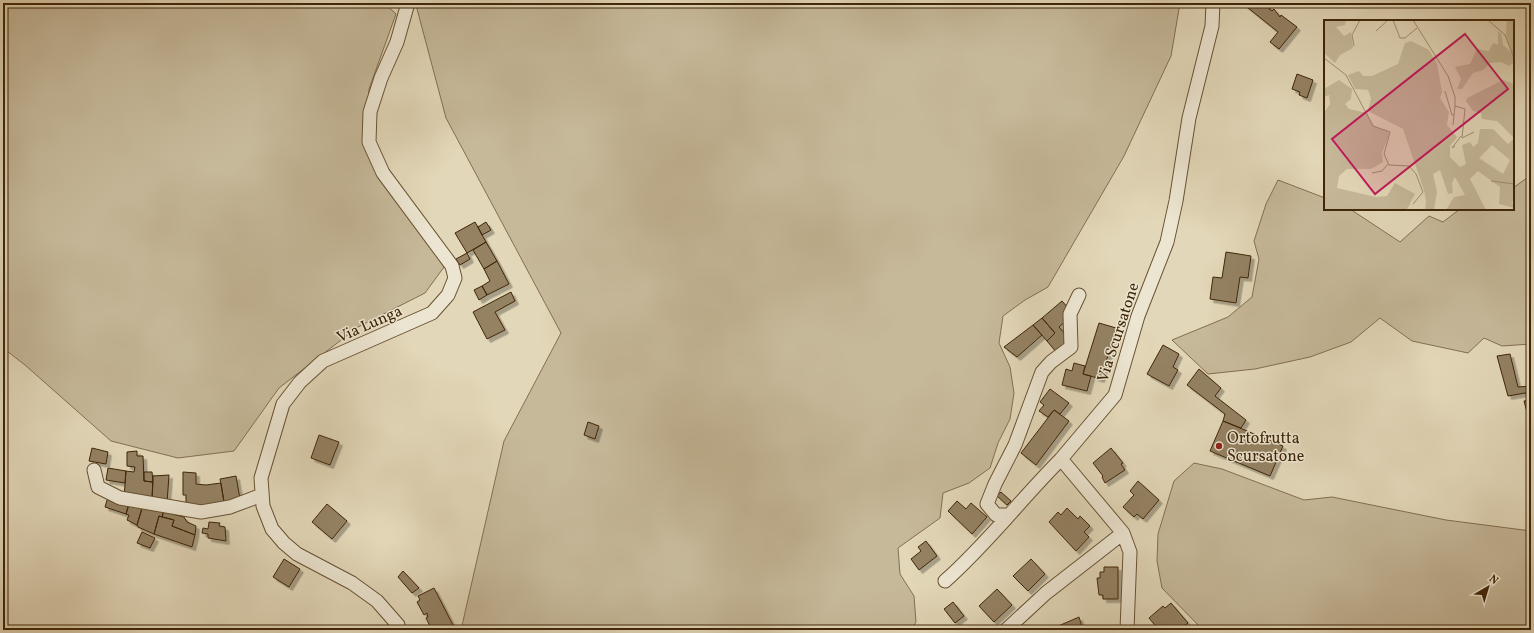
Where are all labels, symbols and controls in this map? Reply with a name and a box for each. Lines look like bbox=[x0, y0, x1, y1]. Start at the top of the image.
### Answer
inset map bbox=[1324, 20, 1514, 210]
street label: Via Scursatone bbox=[1092, 280, 1145, 385]
street label: Via Lunga bbox=[333, 301, 406, 349]
place label: Ortofrutta Scursatone bbox=[1227, 428, 1304, 468]
marker: Ortofrutta Scursatone bbox=[1214, 441, 1224, 451]
north arrow bbox=[1468, 567, 1508, 607]
text: N bbox=[1485, 572, 1501, 589]

